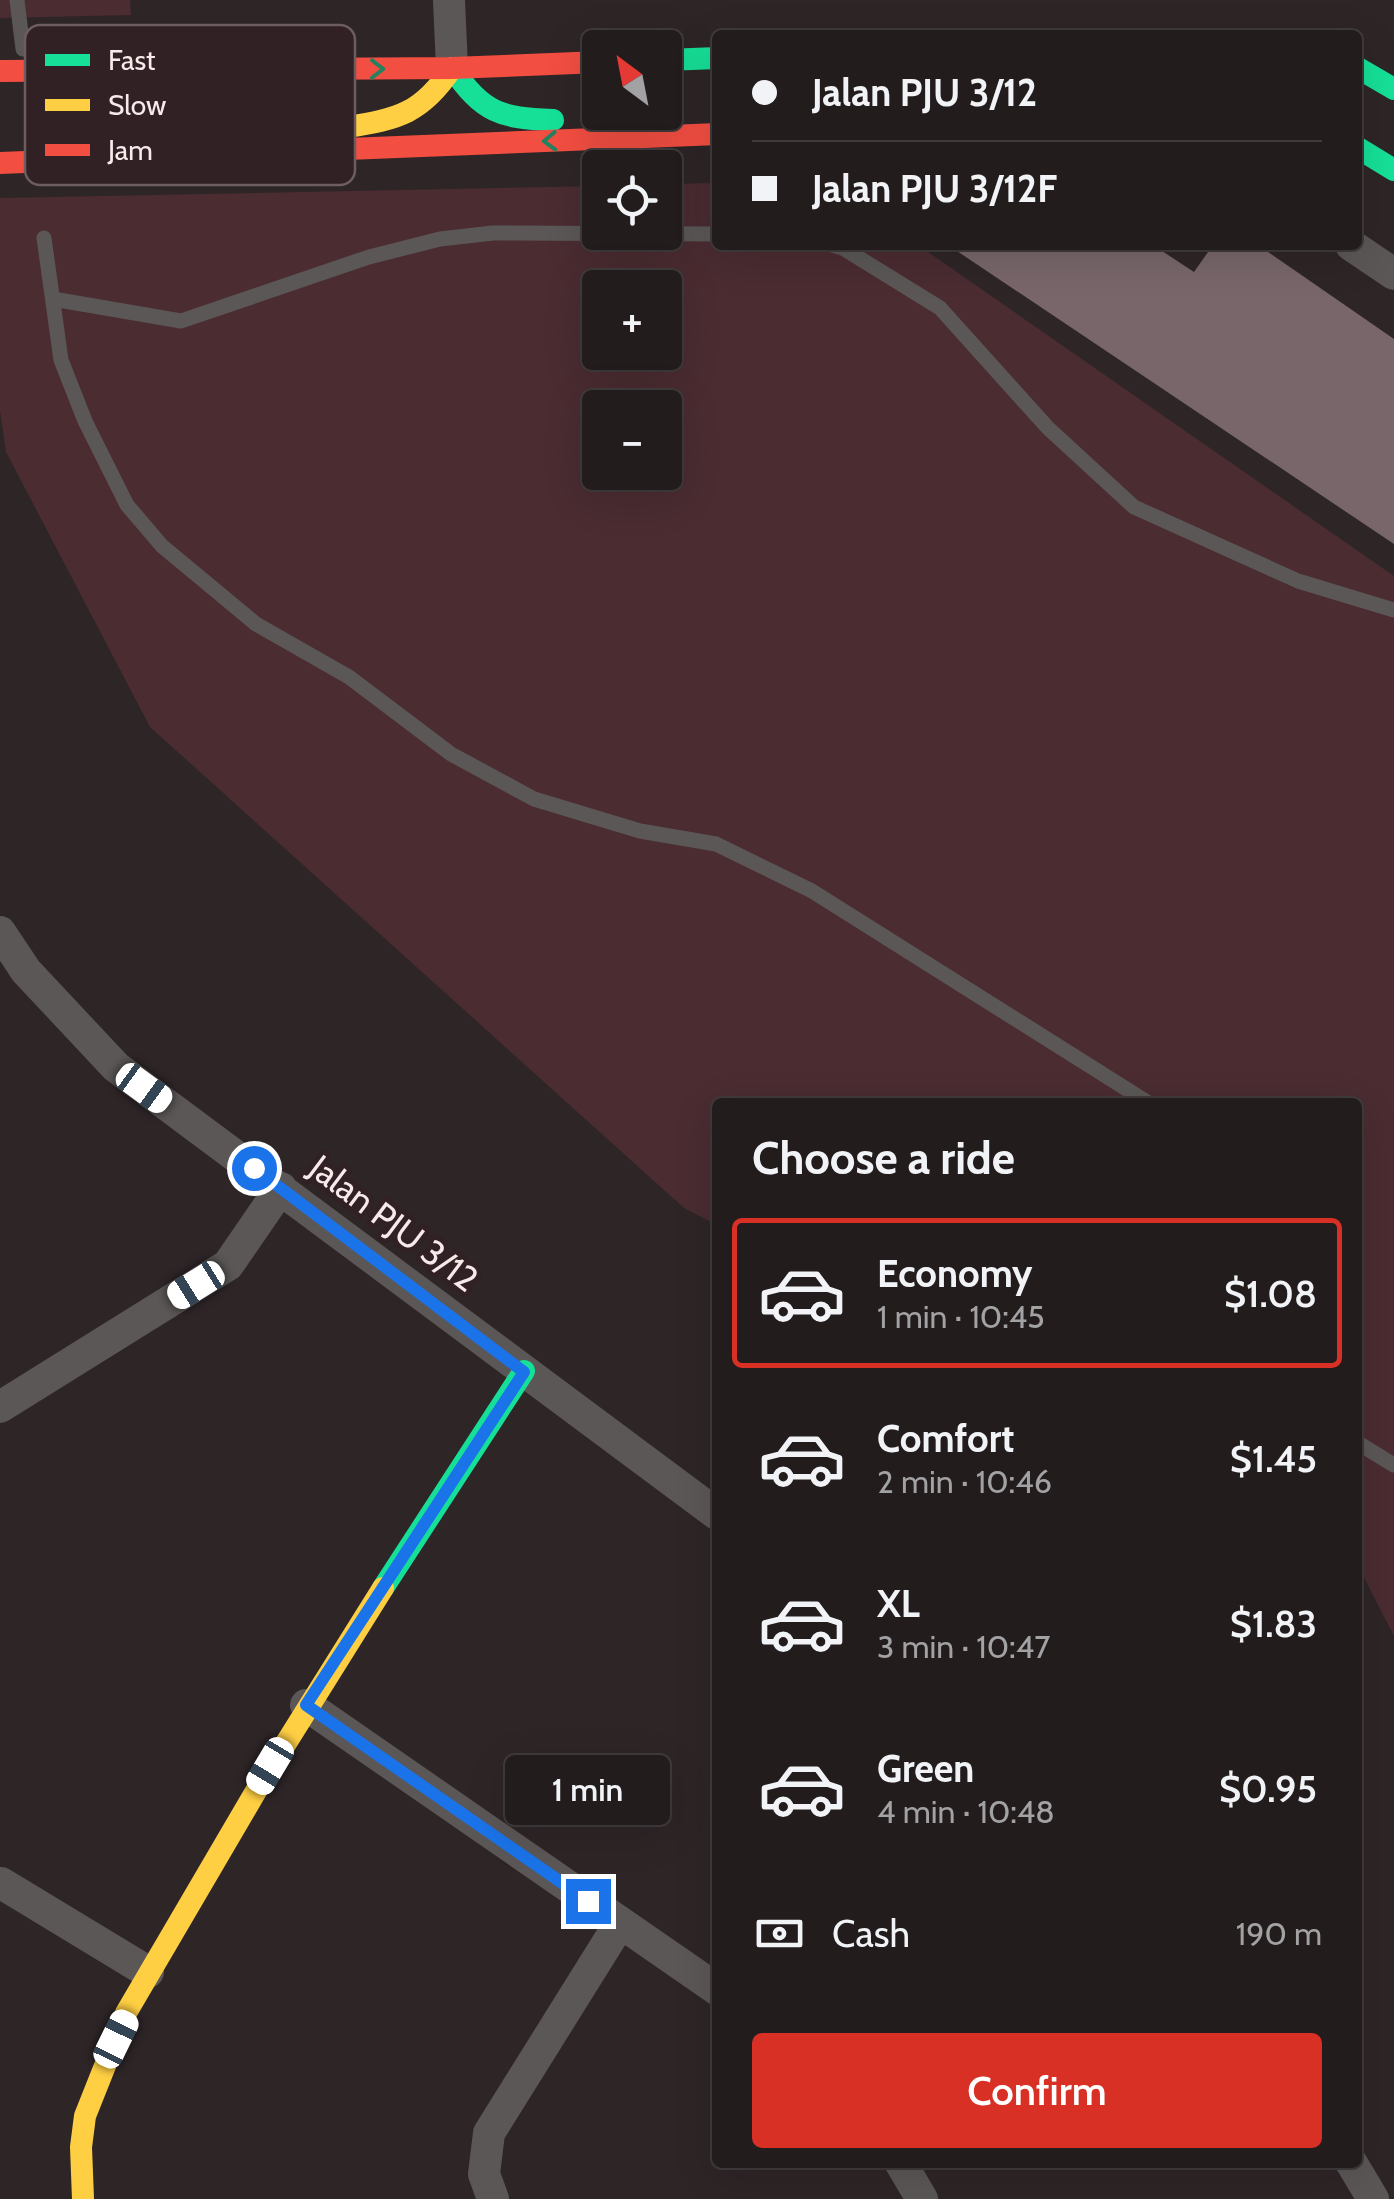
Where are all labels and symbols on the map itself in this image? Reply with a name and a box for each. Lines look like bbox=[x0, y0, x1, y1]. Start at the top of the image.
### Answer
legend bbox=[25, 25, 355, 185]
north arrow bbox=[582, 30, 682, 130]
text: Fast bbox=[108, 43, 156, 77]
one-way arrow bbox=[370, 58, 386, 80]
text: Slow bbox=[108, 88, 166, 122]
one-way arrow bbox=[542, 130, 558, 151]
text: Jam bbox=[107, 133, 153, 167]
car bbox=[111, 1058, 177, 1118]
street label: Jalan PJU 3/12 bbox=[300, 1145, 487, 1300]
route start bbox=[232, 1146, 277, 1191]
car bbox=[163, 1256, 229, 1314]
car bbox=[242, 1733, 298, 1799]
callout: 1 min bbox=[506, 1756, 670, 1826]
route end bbox=[566, 1879, 611, 1924]
car bbox=[89, 2005, 143, 2073]

